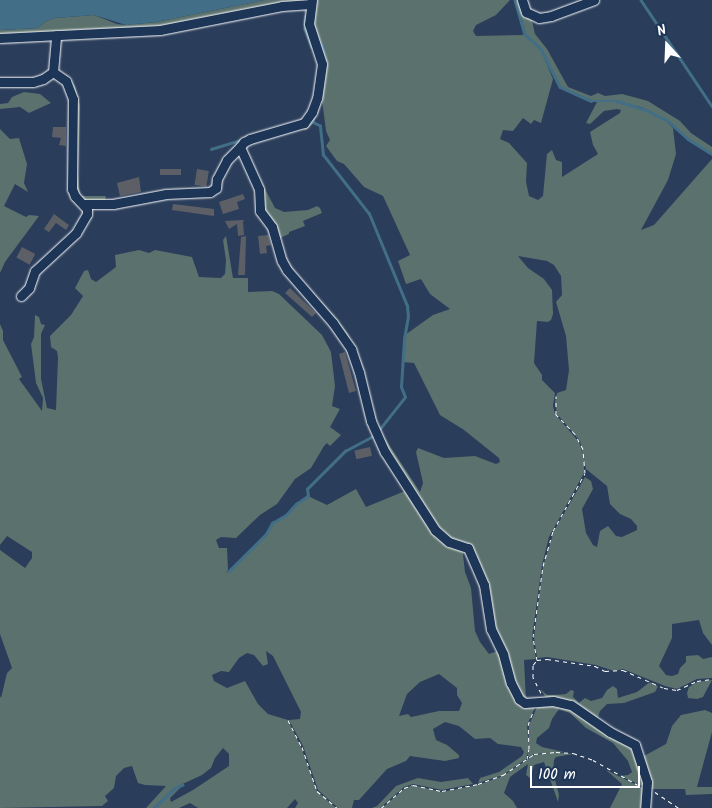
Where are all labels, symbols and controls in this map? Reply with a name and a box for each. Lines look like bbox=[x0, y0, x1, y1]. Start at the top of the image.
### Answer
text: N bbox=[654, 19, 670, 43]
north arrow bbox=[642, 20, 692, 70]
scale bar bbox=[532, 756, 642, 788]
text: 100 m bbox=[538, 763, 576, 787]

